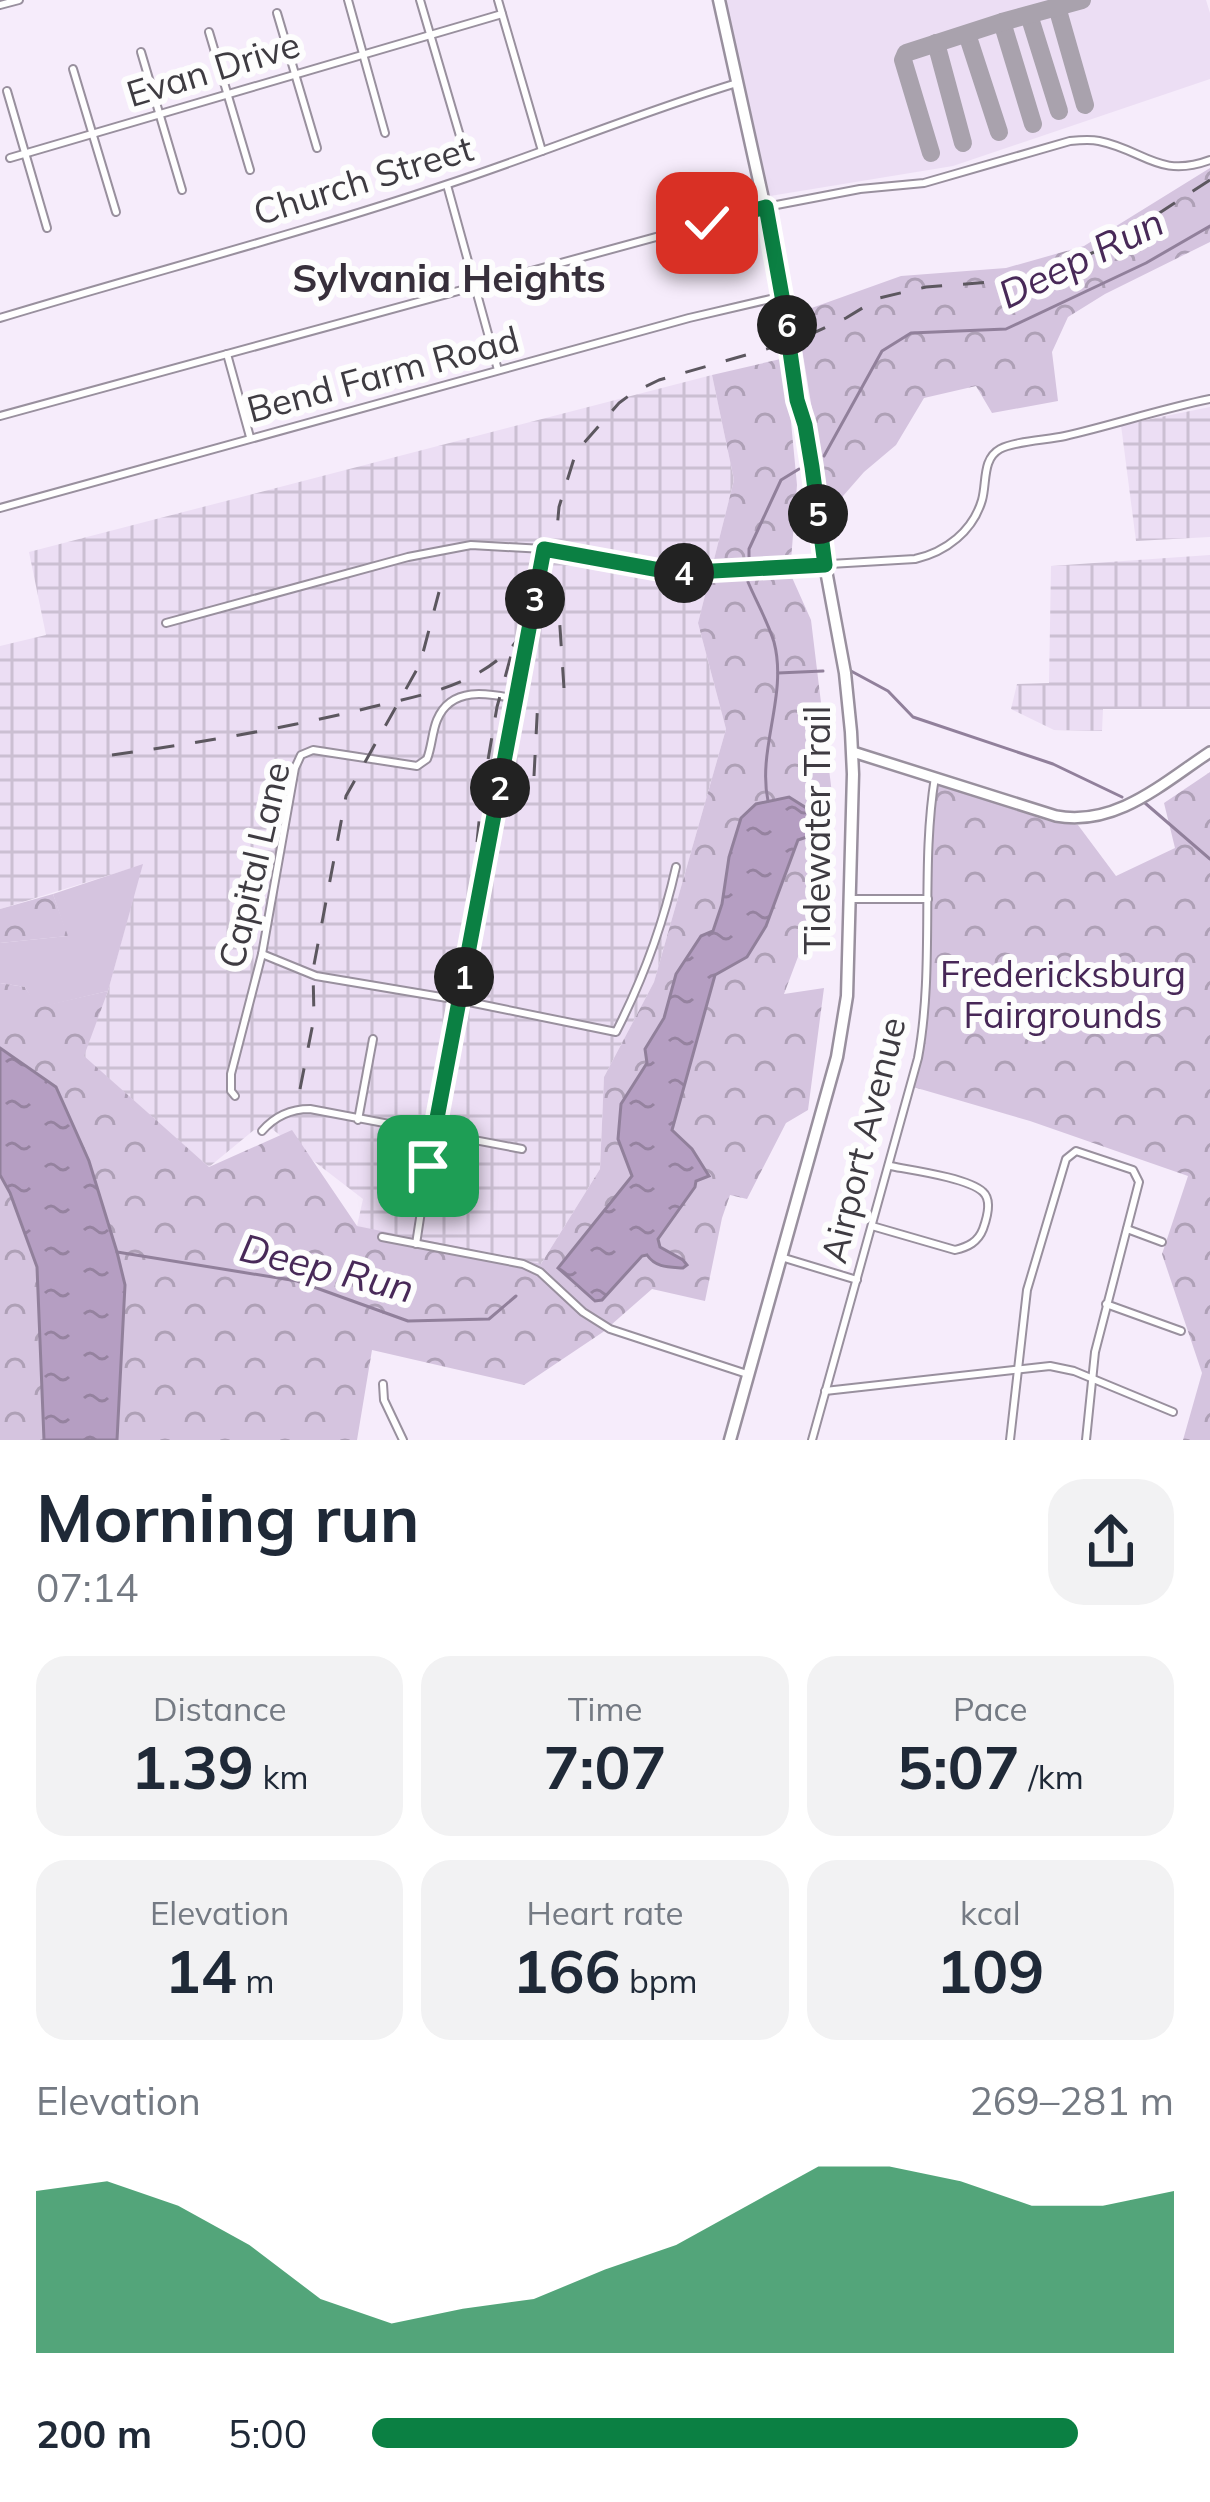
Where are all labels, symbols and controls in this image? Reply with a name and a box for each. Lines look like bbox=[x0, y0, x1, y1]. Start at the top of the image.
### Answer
street label: Evan Drive bbox=[121, 21, 305, 116]
street label: Church Street bbox=[248, 125, 478, 234]
pin bbox=[656, 172, 758, 274]
icon: check bbox=[674, 190, 740, 256]
water label: Deep Run bbox=[990, 197, 1171, 318]
district label: Sylvania Heights bbox=[292, 253, 606, 302]
pin: 6 bbox=[757, 295, 817, 355]
text: 6 bbox=[777, 304, 797, 345]
street label: Bend Farm Road bbox=[242, 316, 524, 431]
pin: 5 bbox=[788, 484, 848, 544]
text: 5 bbox=[808, 493, 828, 534]
pin: 4 bbox=[654, 543, 714, 603]
text: 4 bbox=[674, 552, 694, 593]
pin: 3 bbox=[505, 569, 565, 629]
text: 3 bbox=[525, 578, 545, 619]
street label: Tidewater Trail bbox=[794, 706, 839, 954]
street label: Capital Lane bbox=[208, 758, 299, 972]
pin: 2 bbox=[470, 758, 530, 818]
text: 2 bbox=[490, 767, 510, 808]
pin: 1 bbox=[434, 947, 494, 1007]
park label: Fredericksburg Fairgrounds bbox=[940, 951, 1186, 1037]
text: 1 bbox=[454, 956, 474, 997]
street label: Airport Avenue bbox=[810, 1012, 915, 1267]
pin bbox=[377, 1115, 479, 1217]
icon: arrive bbox=[395, 1133, 461, 1199]
water label: Deep Run bbox=[235, 1222, 419, 1313]
text: Morning run bbox=[36, 1476, 419, 1559]
button: share bbox=[1048, 1479, 1174, 1605]
text: 07:14 bbox=[36, 1563, 139, 1612]
text: Distance bbox=[153, 1688, 286, 1729]
text: Time bbox=[568, 1688, 642, 1729]
text: Pace bbox=[953, 1688, 1028, 1729]
text: 1.39 bbox=[131, 1729, 254, 1804]
text: 7:07 bbox=[544, 1729, 666, 1804]
text: 5:07 bbox=[897, 1729, 1020, 1804]
text: km bbox=[254, 1756, 308, 1797]
text: /km bbox=[1020, 1756, 1084, 1797]
text: Elevation bbox=[150, 1892, 289, 1933]
text: Heart rate bbox=[526, 1892, 683, 1933]
text: kcal bbox=[960, 1892, 1021, 1933]
text: 14 bbox=[165, 1933, 237, 2008]
text: 166 bbox=[512, 1933, 620, 2008]
text: 109 bbox=[936, 1933, 1044, 2008]
text: m bbox=[237, 1960, 274, 2001]
text: bpm bbox=[620, 1960, 698, 2001]
text: Elevation bbox=[36, 2076, 201, 2125]
text: 269–281 m bbox=[969, 2076, 1174, 2125]
text: 200 m bbox=[36, 2409, 152, 2458]
text: 5:00 bbox=[228, 2409, 307, 2458]

